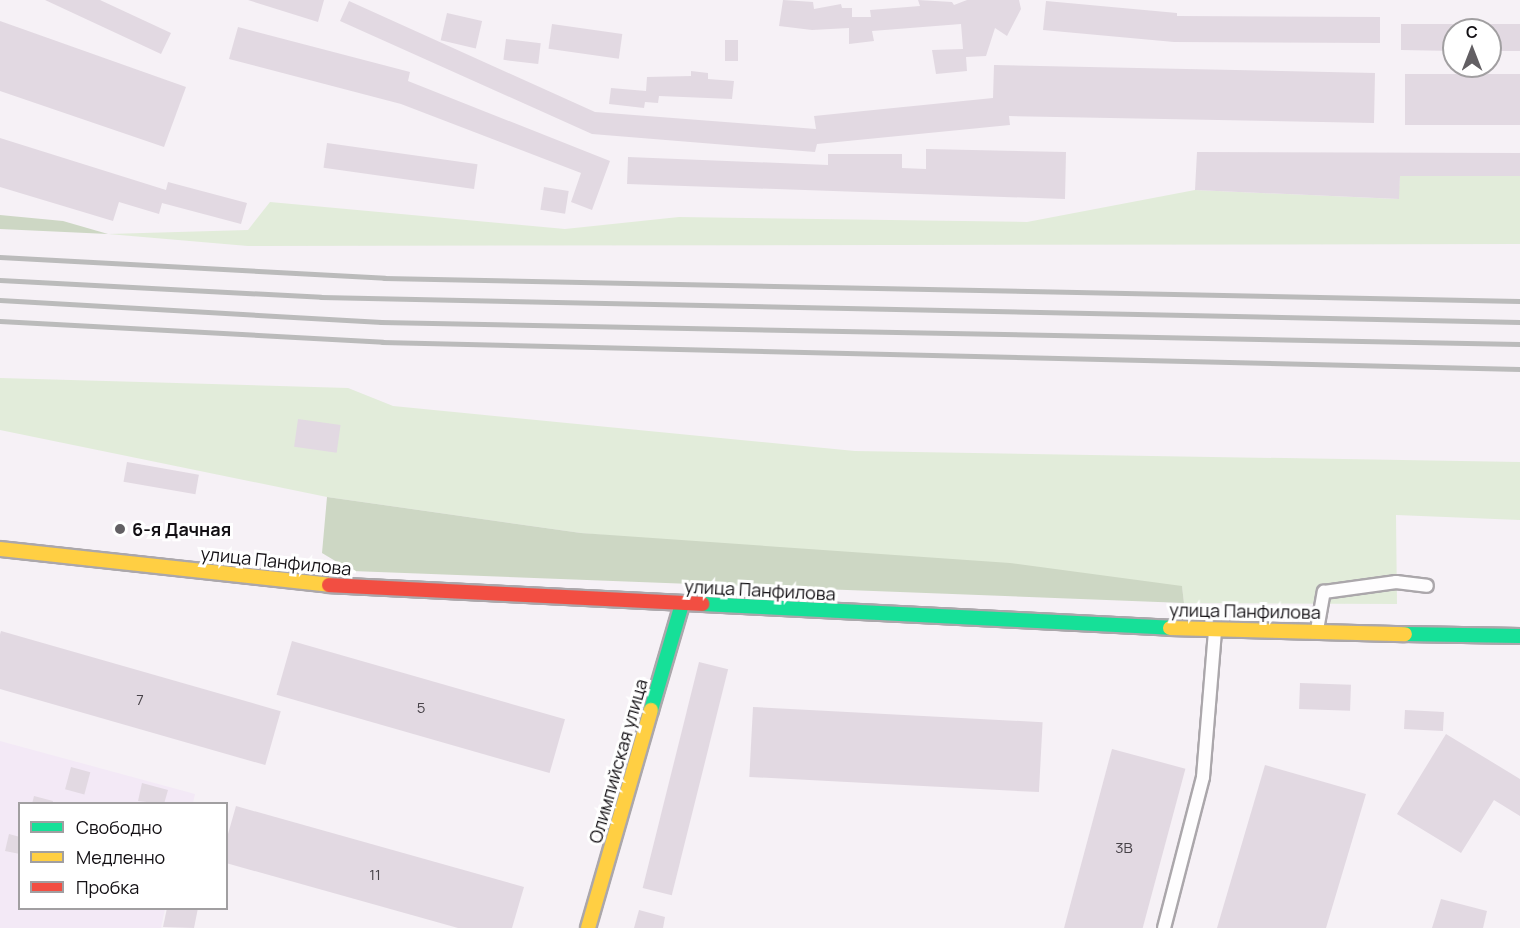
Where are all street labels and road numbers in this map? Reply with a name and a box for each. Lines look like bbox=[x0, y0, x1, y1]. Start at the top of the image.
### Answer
street label: улица Панфилова bbox=[200, 542, 352, 580]
street label: улица Панфилова bbox=[684, 575, 836, 605]
street label: улица Панфилова bbox=[1169, 599, 1321, 623]
street label: Олимпийская улица bbox=[584, 676, 652, 846]

